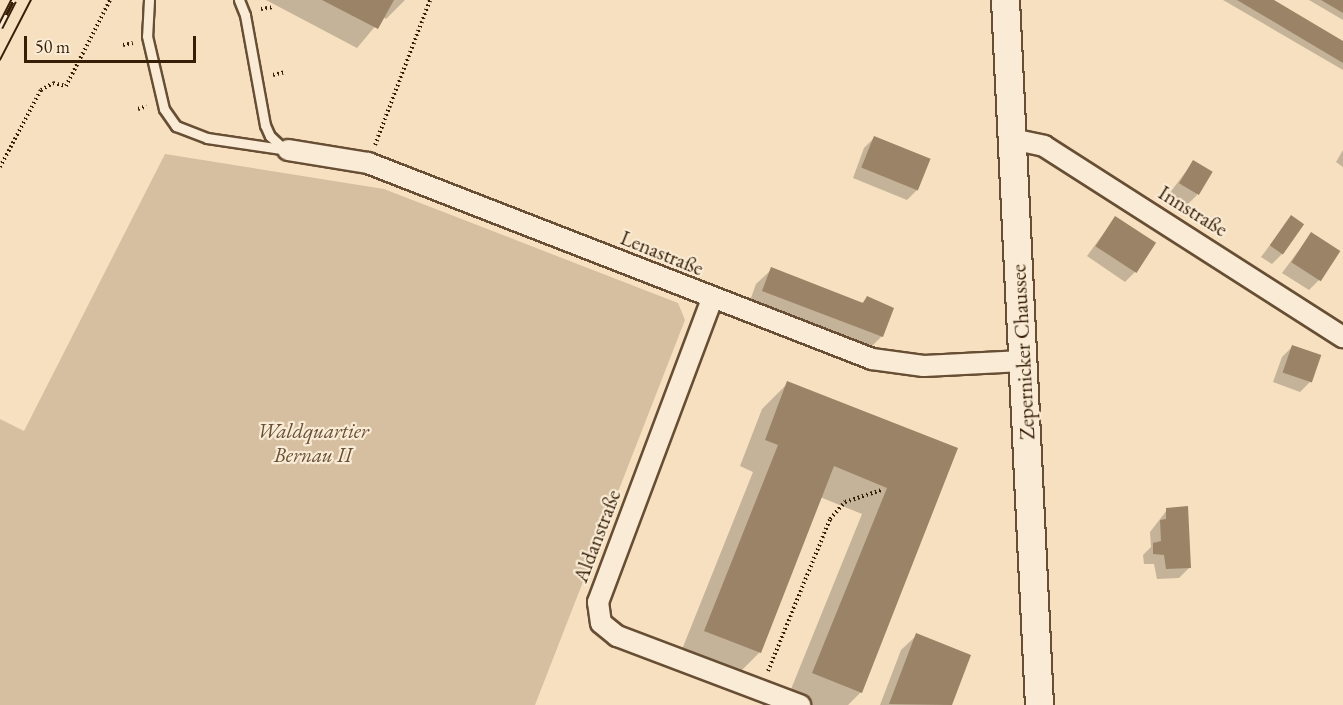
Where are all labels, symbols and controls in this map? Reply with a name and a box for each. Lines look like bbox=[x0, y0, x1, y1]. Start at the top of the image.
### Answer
scale bar bbox=[27, 24, 200, 62]
text: 50 m bbox=[35, 35, 70, 58]
street label: Innstraße bbox=[1154, 180, 1232, 242]
street label: Lenastraße bbox=[617, 225, 707, 281]
street label: Zepernicker Chaussee bbox=[1006, 264, 1040, 440]
park label: Waldquartier Bernau II bbox=[257, 418, 369, 468]
street label: Aldanstraße bbox=[568, 486, 626, 586]

